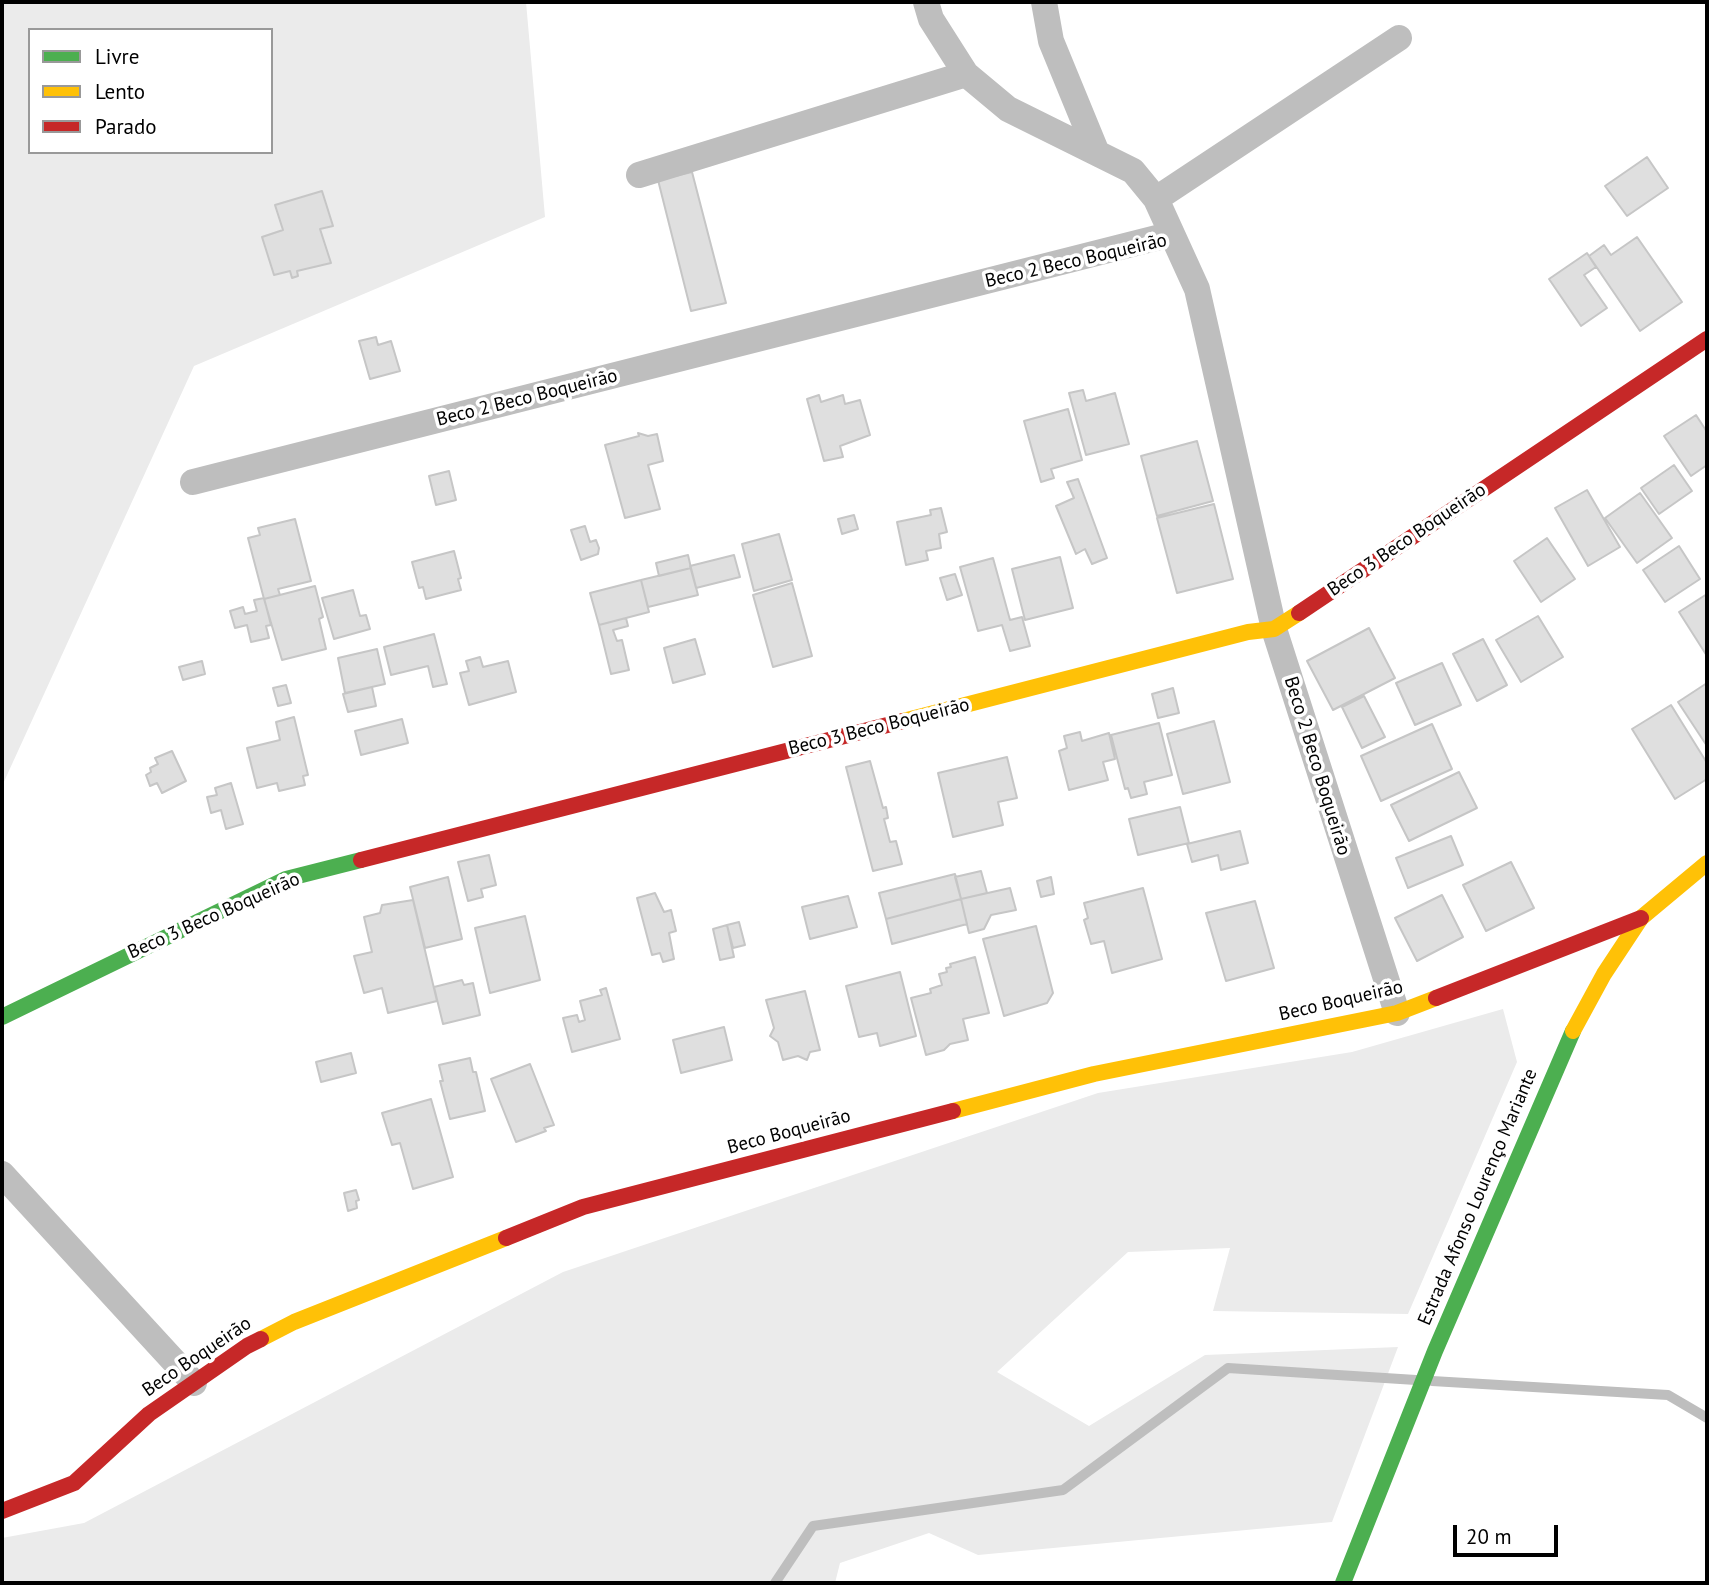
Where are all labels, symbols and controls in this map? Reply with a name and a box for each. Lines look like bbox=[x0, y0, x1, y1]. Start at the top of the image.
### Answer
legend bbox=[28, 28, 273, 154]
text: Livre bbox=[95, 43, 139, 70]
text: Lento bbox=[95, 78, 145, 105]
text: Parado bbox=[95, 113, 157, 140]
street label: Beco 2 Beco Boqueirão bbox=[983, 229, 1169, 293]
street label: Beco 2 Beco Boqueirão bbox=[434, 364, 620, 432]
street label: Beco 3 Beco Boqueirão bbox=[1324, 479, 1490, 601]
street label: Beco 2 Beco Boqueirão bbox=[1279, 674, 1355, 858]
street label: Beco 3 Beco Boqueirão bbox=[786, 693, 972, 761]
street label: Beco 3 Beco Boqueirão bbox=[124, 868, 304, 964]
street label: Beco Boqueirão bbox=[1277, 976, 1405, 1026]
street label: Estrada Afonso Lourenço Mariante bbox=[1413, 1065, 1543, 1329]
street label: Beco Boqueirão bbox=[725, 1105, 853, 1159]
street label: Beco Boqueirão bbox=[138, 1312, 256, 1402]
scale bar bbox=[1457, 1512, 1562, 1556]
text: 20 m bbox=[1466, 1523, 1512, 1550]

